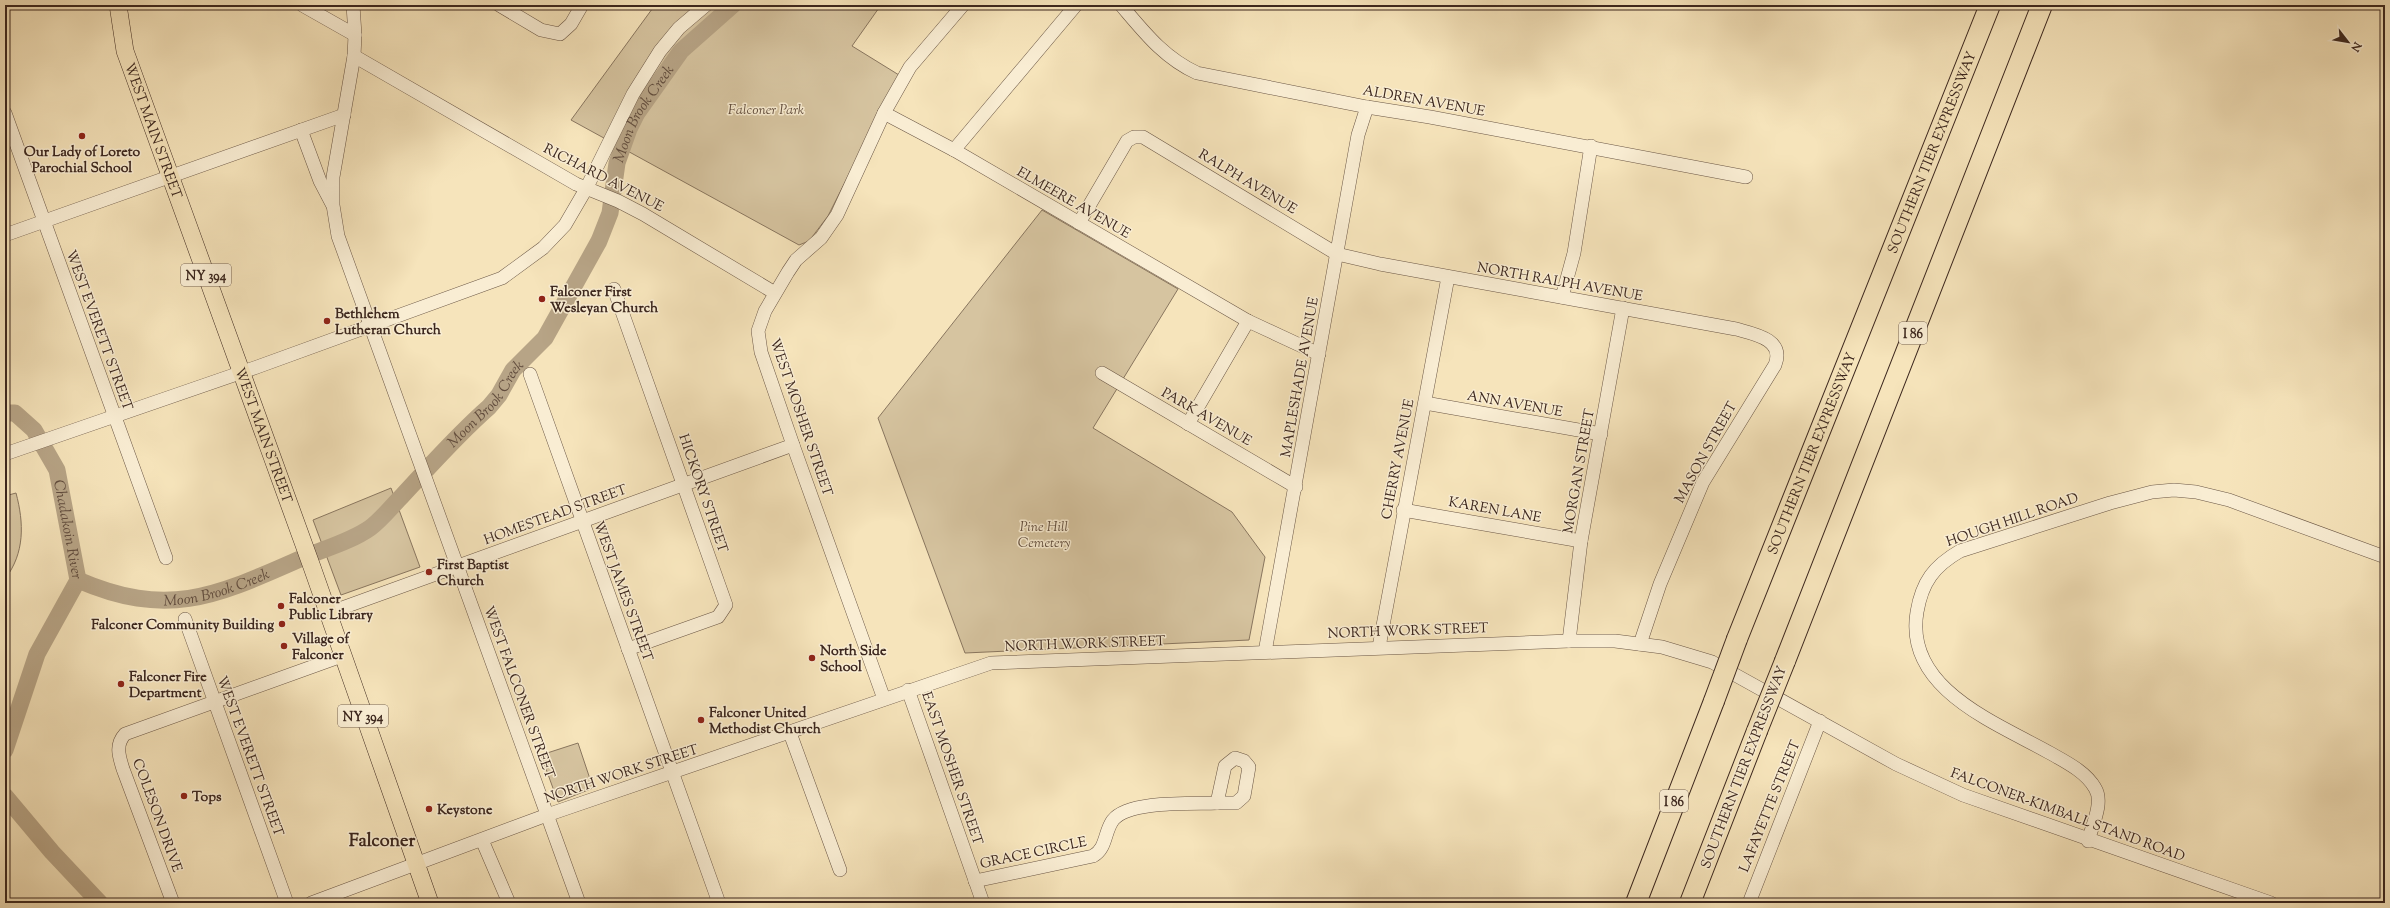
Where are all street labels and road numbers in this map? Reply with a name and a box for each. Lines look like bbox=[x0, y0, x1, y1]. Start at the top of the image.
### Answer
street label: SOUTHERN TIER EXPRESSWAY bbox=[1884, 49, 1982, 257]
street label: WEST MAIN STREET bbox=[118, 60, 186, 202]
street label: ALDREN AVENUE bbox=[1361, 81, 1487, 123]
street label: RICHARD AVENUE bbox=[539, 140, 667, 218]
street label: RALPH AVENUE bbox=[1194, 145, 1301, 220]
street label: ELMEERE AVENUE bbox=[1012, 163, 1134, 245]
street label: WEST EVERETT STREET bbox=[60, 248, 137, 414]
street label: NORTH RALPH AVENUE bbox=[1475, 259, 1645, 307]
road number: NY 394 bbox=[181, 264, 231, 286]
street label: MAPLESHADE AVENUE bbox=[1277, 295, 1325, 459]
road number: I 86 bbox=[1899, 322, 1927, 344]
street label: WEST MOSHER STREET bbox=[764, 336, 837, 499]
street label: SOUTHERN TIER EXPRESSWAY bbox=[1764, 350, 1862, 558]
street label: WEST MAIN STREET bbox=[228, 365, 296, 507]
street label: PARK AVENUE bbox=[1157, 384, 1255, 452]
street label: ANN AVENUE bbox=[1465, 387, 1565, 423]
street label: CHERRY AVENUE bbox=[1377, 397, 1421, 521]
street label: MASON STREET bbox=[1671, 398, 1743, 507]
street label: MORGAN STREET bbox=[1559, 407, 1601, 535]
street label: HICKORY STREET bbox=[672, 431, 732, 556]
street label: HOMESTEAD STREET bbox=[481, 481, 630, 551]
street label: HOUGH HILL ROAD bbox=[1944, 489, 2082, 553]
street label: KAREN LANE bbox=[1447, 493, 1543, 529]
street label: WEST JAMES STREET bbox=[587, 519, 657, 665]
street label: WEST FALCONER STREET bbox=[477, 603, 559, 782]
street label: NORTH WORK STREET bbox=[1327, 619, 1489, 645]
street label: NORTH WORK STREET bbox=[1004, 632, 1166, 658]
street label: SOUTHERN TIER EXPRESSWAY bbox=[1697, 663, 1793, 872]
street label: WEST EVERETT STREET bbox=[211, 674, 288, 840]
street label: EAST MOSHER STREET bbox=[915, 689, 987, 848]
road number: NY 394 bbox=[338, 705, 388, 727]
street label: LAFAYETTE STREET bbox=[1735, 738, 1807, 876]
street label: NORTH WORK STREET bbox=[542, 740, 701, 809]
street label: COLESON DRIVE bbox=[126, 756, 186, 876]
street label: FALCONER-KIMBALL STAND ROAD bbox=[1947, 764, 2187, 868]
road number: I 86 bbox=[1660, 790, 1688, 812]
street label: GRACE CIRCLE bbox=[978, 833, 1089, 875]

